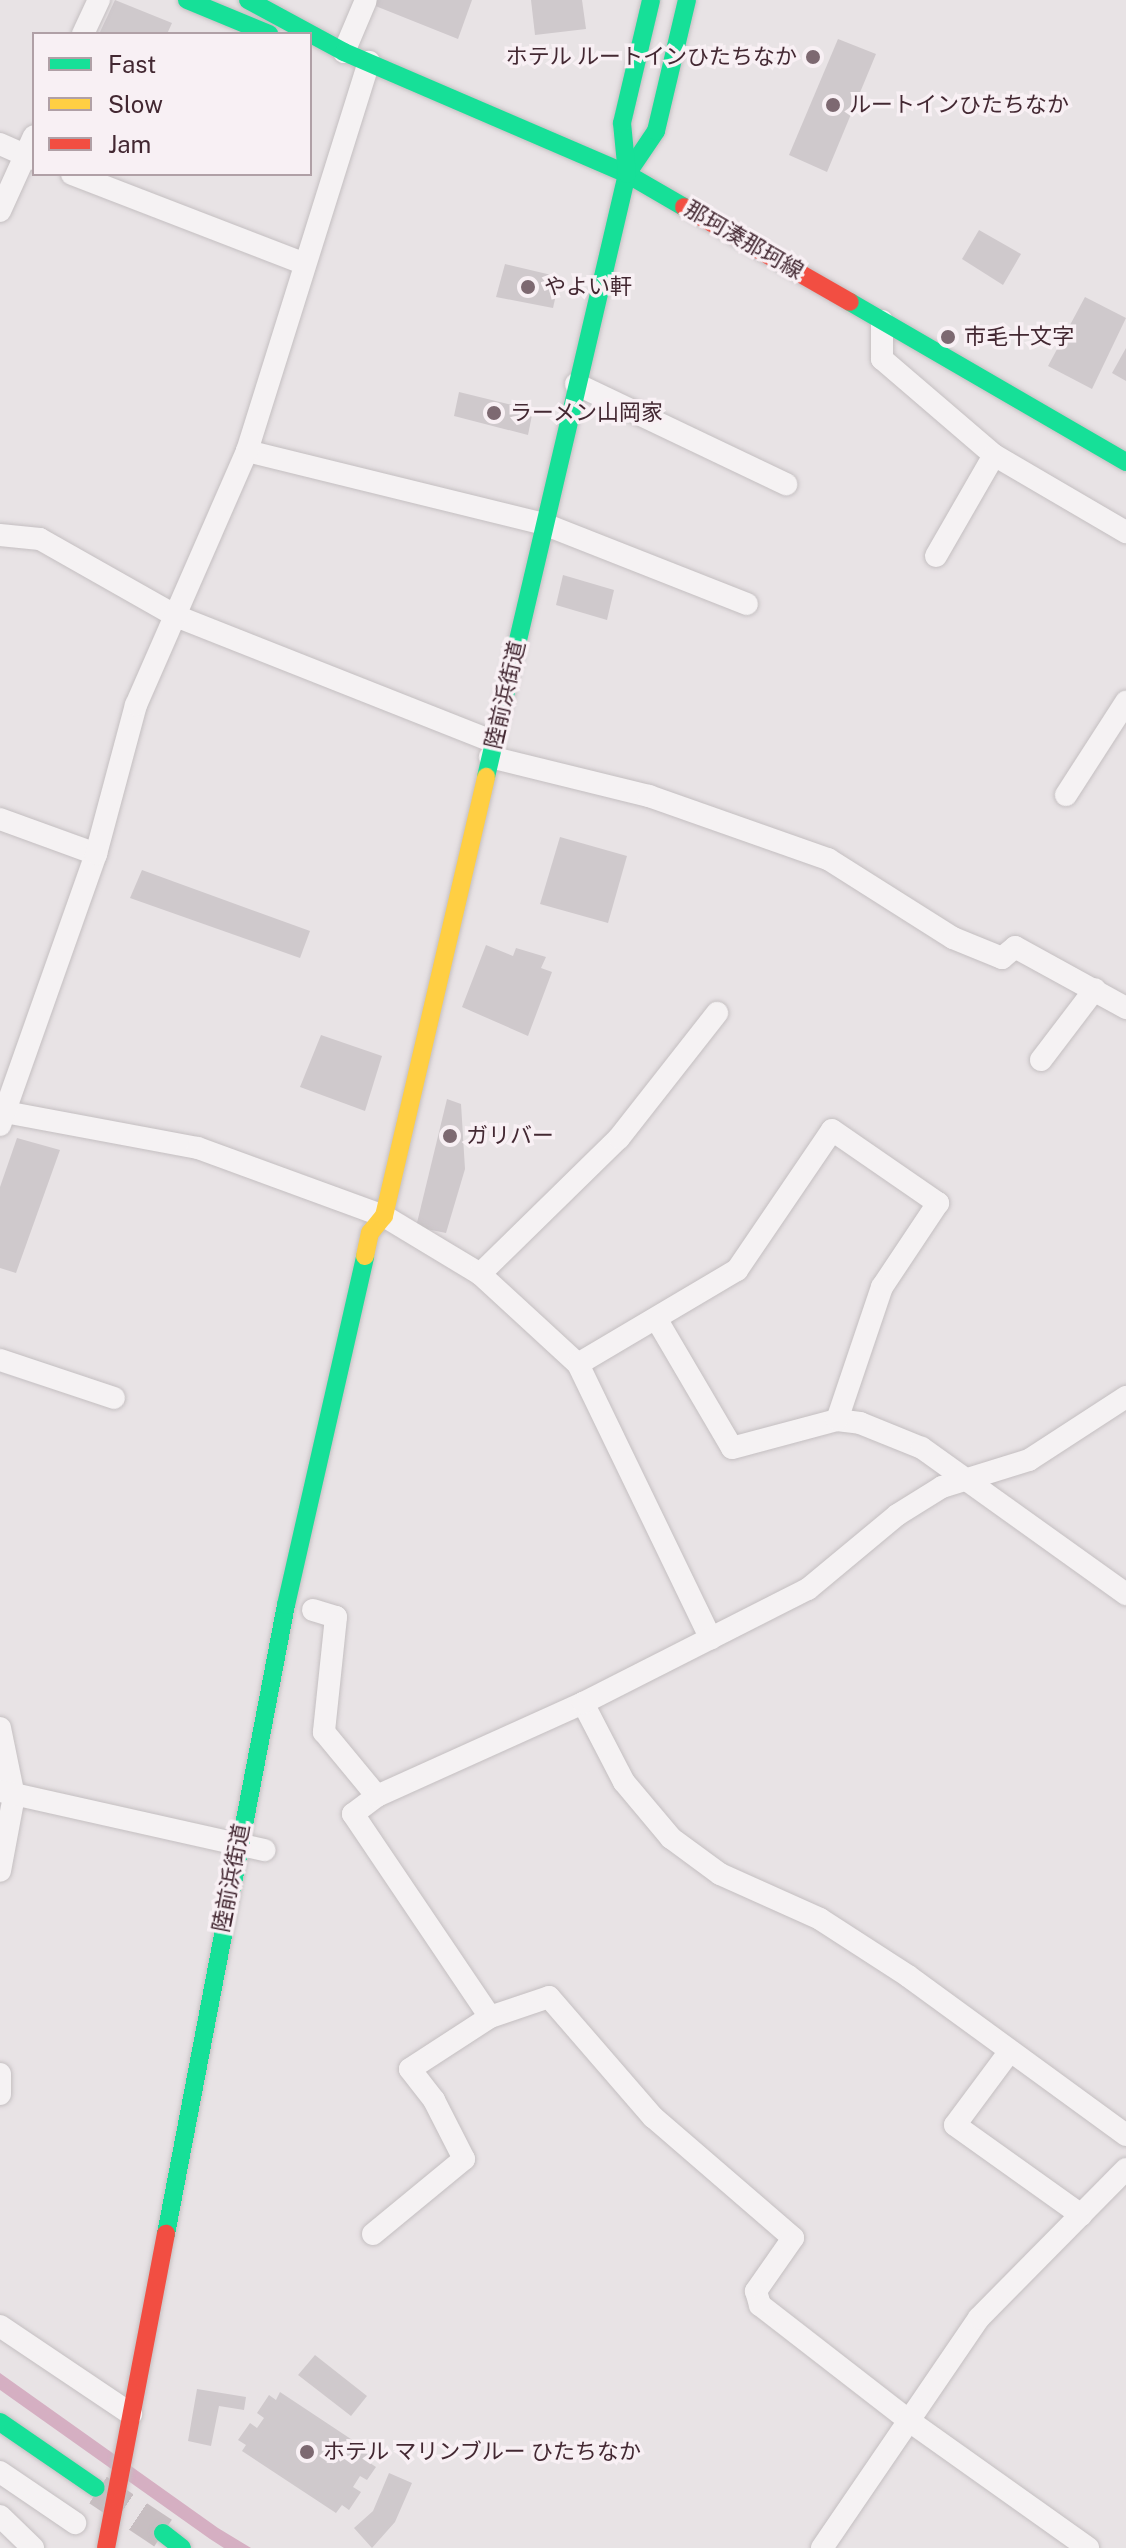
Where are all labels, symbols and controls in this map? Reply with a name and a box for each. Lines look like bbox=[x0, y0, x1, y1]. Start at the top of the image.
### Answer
legend bbox=[32, 32, 312, 176]
place label: ホテル ルートインひたちなか bbox=[506, 44, 797, 70]
marker: ホテル ルートインひたちなか bbox=[804, 48, 822, 66]
text: Fast bbox=[108, 50, 156, 78]
text: Slow bbox=[108, 90, 163, 118]
place label: ルートインひたちなか bbox=[849, 92, 1069, 118]
marker: ルートインひたちなか bbox=[824, 96, 842, 114]
text: Jam bbox=[108, 130, 151, 158]
street label: 那珂湊那珂線 bbox=[680, 196, 808, 284]
place label: やよい軒 bbox=[544, 274, 632, 300]
marker: やよい軒 bbox=[519, 278, 537, 296]
place label: 市毛十文字 bbox=[964, 324, 1074, 350]
marker: 市毛十文字 bbox=[939, 328, 957, 346]
place label: ラーメン山岡家 bbox=[510, 400, 664, 426]
marker: ラーメン山岡家 bbox=[485, 404, 503, 422]
street label: 陸前浜街道 bbox=[480, 638, 530, 752]
place label: ガリバー bbox=[466, 1123, 554, 1149]
marker: ガリバー bbox=[441, 1127, 459, 1145]
street label: 陸前浜街道 bbox=[208, 1821, 254, 1935]
place label: ホテル マリンブルー ひたちなか bbox=[323, 2439, 642, 2465]
marker: ホテル マリンブルー ひたちなか bbox=[298, 2443, 316, 2461]

